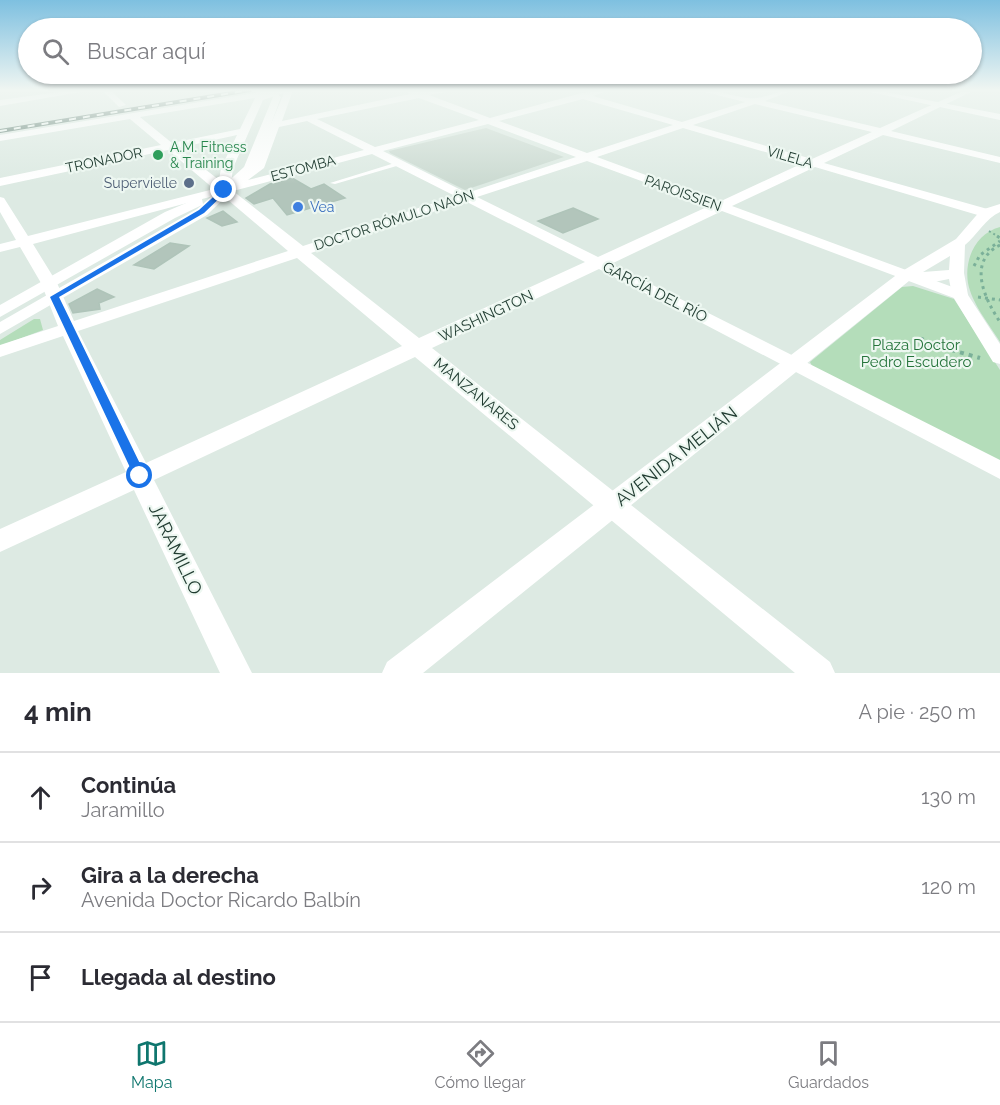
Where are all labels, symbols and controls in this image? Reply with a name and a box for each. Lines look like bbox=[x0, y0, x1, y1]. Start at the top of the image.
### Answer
search box bbox=[18, 18, 982, 84]
icon: search bbox=[39, 35, 72, 68]
text: Buscar aquí bbox=[87, 38, 206, 64]
place label: A.M. Fitness & Training bbox=[170, 139, 247, 171]
street label: VILELA bbox=[765, 143, 815, 171]
street label: TRONADOR bbox=[64, 144, 144, 176]
marker: A.M. Fitness & Training bbox=[151, 148, 165, 162]
street label: ESTOMBA bbox=[269, 152, 338, 184]
street label: PAROISSIEN bbox=[642, 172, 724, 214]
place label: Supervielle bbox=[104, 175, 177, 191]
marker: Supervielle bbox=[182, 176, 196, 190]
route end bbox=[210, 176, 236, 202]
street label: DOCTOR RÓMULO NAÓN bbox=[312, 186, 476, 253]
place label: Vea bbox=[310, 199, 334, 215]
marker: Vea bbox=[291, 200, 305, 214]
street label: GARCÍA DEL RÍO bbox=[600, 258, 710, 326]
street label: WASHINGTON bbox=[436, 286, 536, 346]
park label: Plaza Doctor Pedro Escudero bbox=[861, 336, 971, 371]
street label: MANZANARES bbox=[430, 354, 522, 434]
street label: AVENIDA MELIÁN bbox=[610, 401, 741, 510]
route start bbox=[126, 462, 152, 488]
street label: JARAMILLO bbox=[145, 500, 207, 598]
text: 4 min bbox=[24, 697, 92, 727]
text: A pie · 250 m bbox=[859, 700, 976, 724]
text: Continúa bbox=[81, 772, 176, 798]
icon: ahead bbox=[24, 781, 57, 814]
text: 130 m bbox=[921, 785, 976, 809]
text: Jaramillo bbox=[81, 798, 165, 822]
text: Gira a la derecha bbox=[81, 862, 259, 888]
icon: right bbox=[24, 871, 57, 904]
text: 120 m bbox=[921, 875, 976, 899]
text: Avenida Doctor Ricardo Balbín bbox=[81, 888, 361, 912]
icon: arrive bbox=[24, 961, 57, 994]
text: Llegada al destino bbox=[81, 964, 276, 990]
tab: Mapa bbox=[131, 1037, 172, 1092]
tab: Cómo llegar bbox=[435, 1037, 526, 1092]
tab: Guardados bbox=[788, 1037, 869, 1092]

